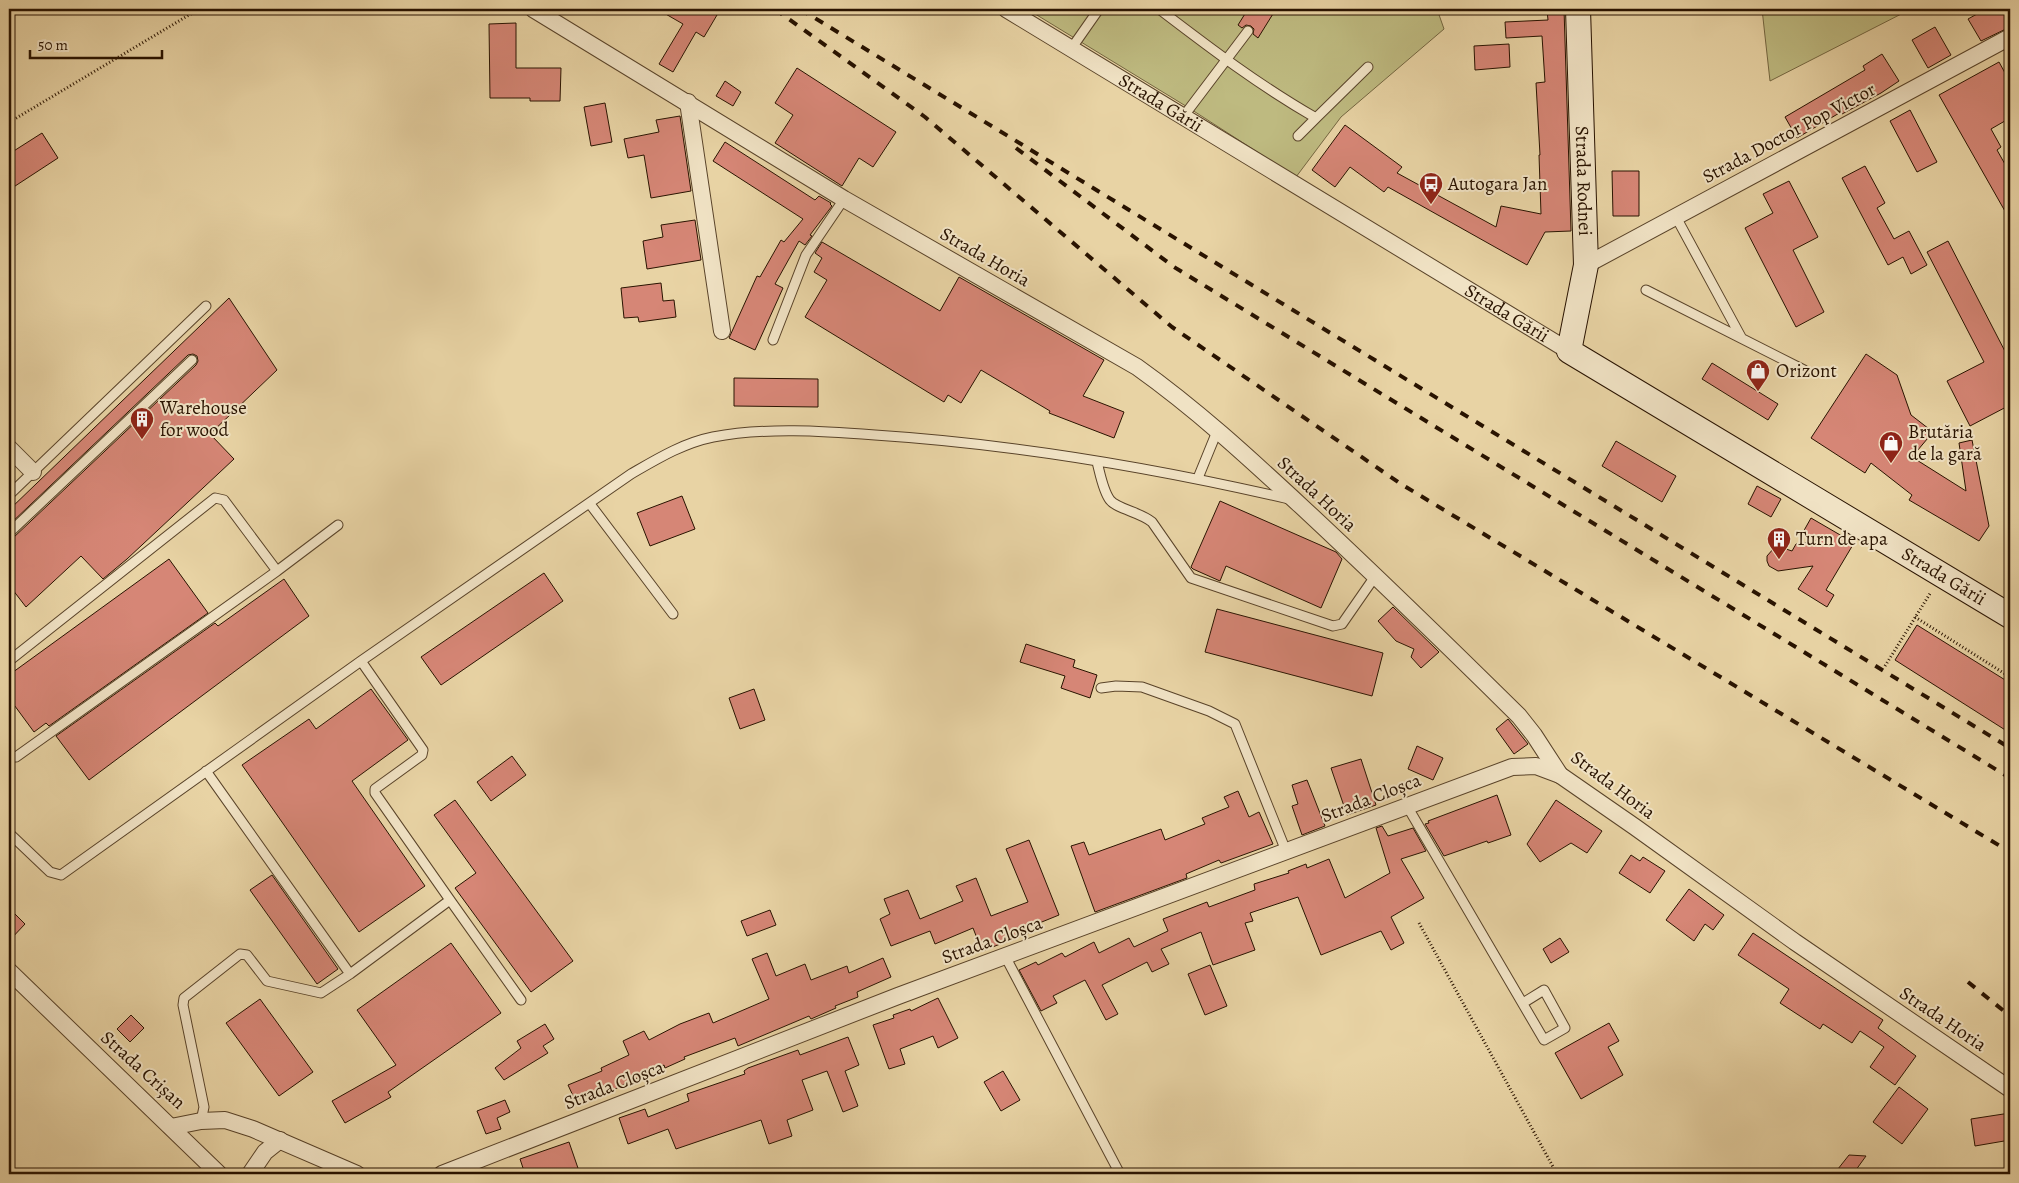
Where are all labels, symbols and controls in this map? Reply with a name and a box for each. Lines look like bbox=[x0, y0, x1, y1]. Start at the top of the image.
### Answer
scale bar bbox=[30, 28, 162, 60]
text: 50 m bbox=[38, 35, 68, 55]
street label: Strada Gării bbox=[1114, 67, 1208, 139]
street label: Strada Doctor Pop Victor bbox=[1698, 76, 1880, 190]
street label: Strada Rodnei bbox=[1569, 125, 1598, 236]
bus stop icon: Autogara Jan bbox=[1418, 171, 1444, 205]
place label: Autogara Jan bbox=[1447, 171, 1547, 197]
street label: Strada Horia bbox=[935, 221, 1035, 293]
street label: Strada Gării bbox=[1460, 278, 1554, 349]
shop icon: Orizont bbox=[1745, 358, 1771, 392]
place label: Orizont bbox=[1776, 358, 1837, 384]
place label: Warehouse for wood bbox=[159, 395, 247, 443]
building icon: Warehouse for wood bbox=[129, 406, 155, 440]
place label: Brutăria de la gară bbox=[1908, 419, 1982, 467]
shop icon: Brutăria de la gară bbox=[1878, 430, 1904, 464]
street label: Strada Horia bbox=[1272, 450, 1363, 538]
building icon: Turn de apa bbox=[1766, 526, 1792, 560]
place label: Turn de apa bbox=[1796, 526, 1888, 552]
street label: Strada Gării bbox=[1897, 541, 1991, 612]
street label: Strada Horia bbox=[1565, 745, 1661, 826]
street label: Strada Cloșca bbox=[1317, 767, 1425, 829]
street label: Strada Cloșca bbox=[938, 910, 1046, 970]
street label: Strada Horia bbox=[1894, 980, 1992, 1058]
street label: Strada Crișan bbox=[95, 1025, 191, 1115]
street label: Strada Cloșca bbox=[560, 1054, 668, 1116]

